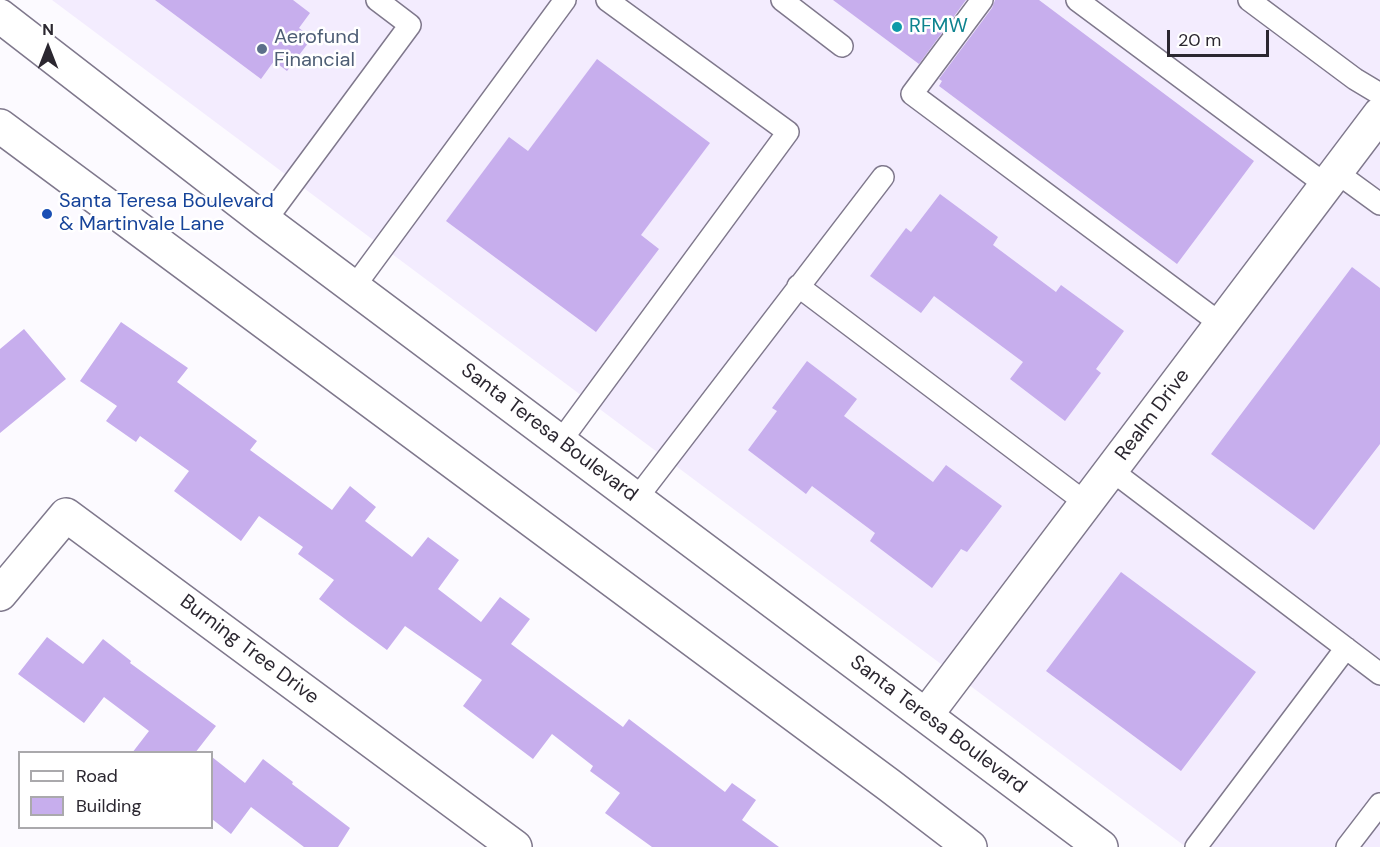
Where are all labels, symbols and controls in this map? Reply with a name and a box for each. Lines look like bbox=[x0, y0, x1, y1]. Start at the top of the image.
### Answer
place label: RFMW bbox=[909, 15, 968, 39]
north arrow bbox=[18, 18, 78, 78]
scale bar bbox=[1170, 18, 1272, 56]
text: N bbox=[42, 19, 54, 40]
marker: RFMW bbox=[890, 20, 904, 34]
place label: Aerofund Financial bbox=[274, 26, 359, 73]
text: 20 m bbox=[1178, 28, 1221, 52]
marker: Aerofund Financial bbox=[255, 42, 269, 56]
place label: Santa Teresa Boulevard & Martinvale Lane bbox=[59, 190, 274, 237]
marker: Santa Teresa Boulevard & Martinvale Lane bbox=[40, 207, 54, 221]
street label: Santa Teresa Boulevard bbox=[456, 359, 642, 507]
street label: Realm Drive bbox=[1111, 364, 1195, 466]
street label: Burning Tree Drive bbox=[175, 590, 323, 710]
street label: Santa Teresa Boulevard bbox=[845, 651, 1031, 799]
legend bbox=[18, 751, 213, 829]
text: Road bbox=[76, 764, 118, 788]
text: Building bbox=[76, 794, 141, 818]

